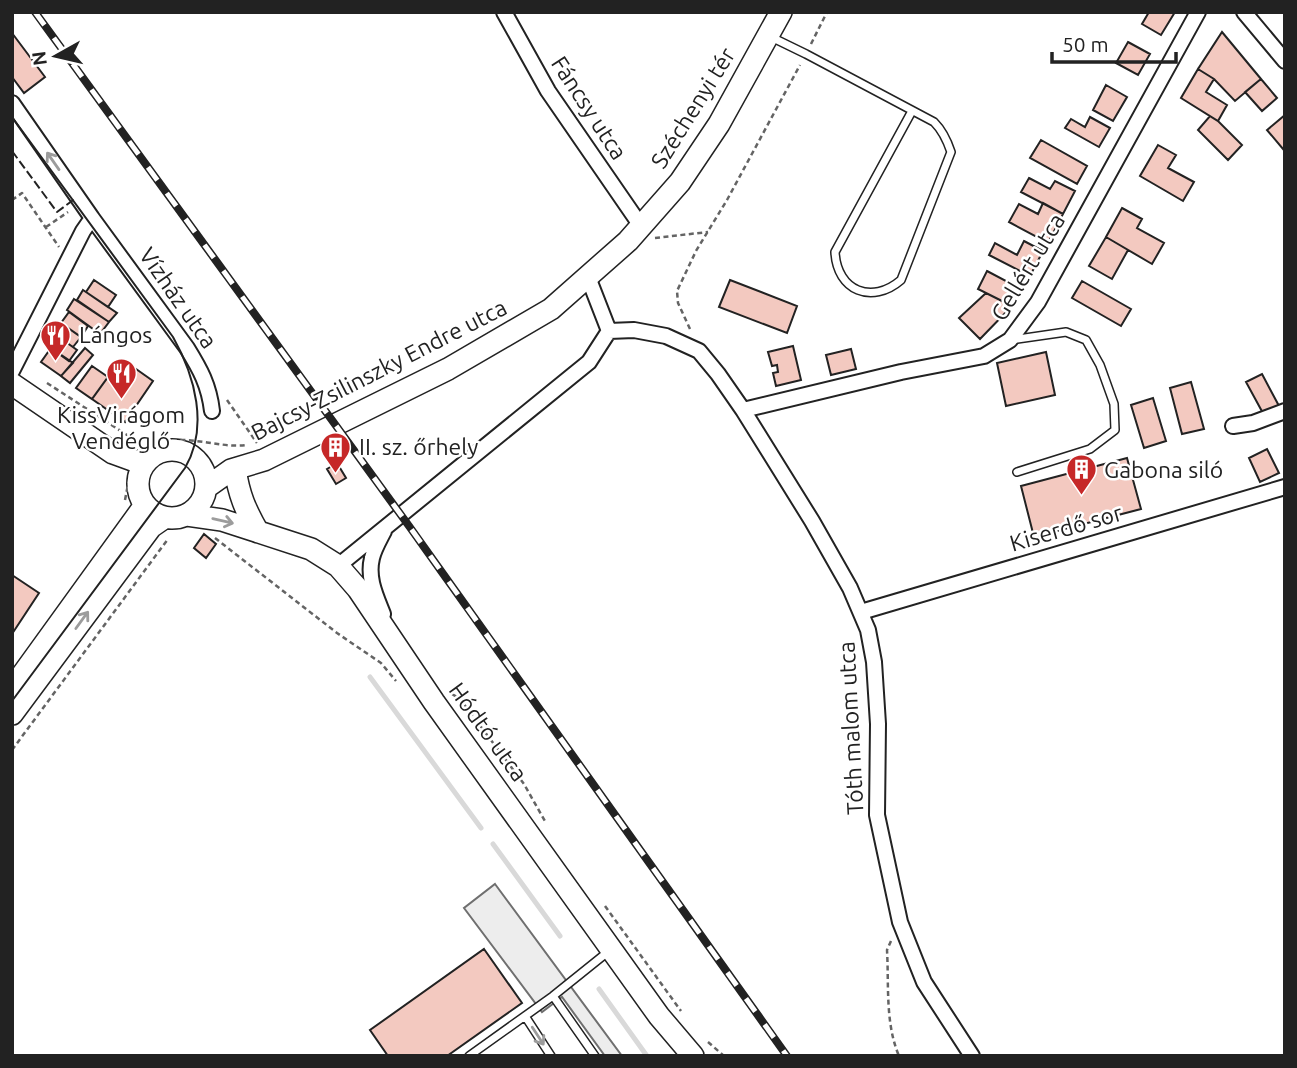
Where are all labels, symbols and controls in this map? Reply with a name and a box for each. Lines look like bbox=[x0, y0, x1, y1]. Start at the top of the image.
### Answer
north arrow bbox=[21, 21, 91, 91]
scale bar bbox=[1052, 21, 1176, 65]
text: 50 m bbox=[1062, 32, 1109, 56]
street label: Széchenyi tér bbox=[646, 43, 740, 172]
text: N bbox=[27, 50, 51, 67]
street label: Fáncsy utca bbox=[547, 52, 632, 164]
one-way arrow bbox=[46, 152, 60, 171]
street label: Gellért utca bbox=[986, 209, 1069, 325]
street label: Vízház utca bbox=[135, 243, 222, 353]
street label: Bajcsy-Zsilinszky Endre utca bbox=[247, 294, 511, 445]
restaurant icon: Lángos bbox=[39, 318, 73, 362]
place label: Lángos bbox=[79, 322, 152, 347]
restaurant icon: KissVirágom Vendéglő bbox=[104, 357, 138, 401]
place label: KissVirágom Vendéglő bbox=[57, 402, 185, 453]
building icon: II. sz. őrhely bbox=[319, 430, 353, 474]
place label: II. sz. őrhely bbox=[359, 434, 478, 459]
building icon: Gabona siló bbox=[1064, 453, 1098, 497]
place label: Gabona siló bbox=[1104, 457, 1223, 482]
street label: Kiserdő sor bbox=[1007, 499, 1125, 555]
one-way arrow bbox=[211, 515, 234, 528]
one-way arrow bbox=[74, 610, 89, 629]
street label: Tóth malom utca bbox=[833, 641, 868, 815]
street label: Hódtó utca bbox=[444, 678, 532, 786]
one-way arrow bbox=[531, 1026, 545, 1045]

